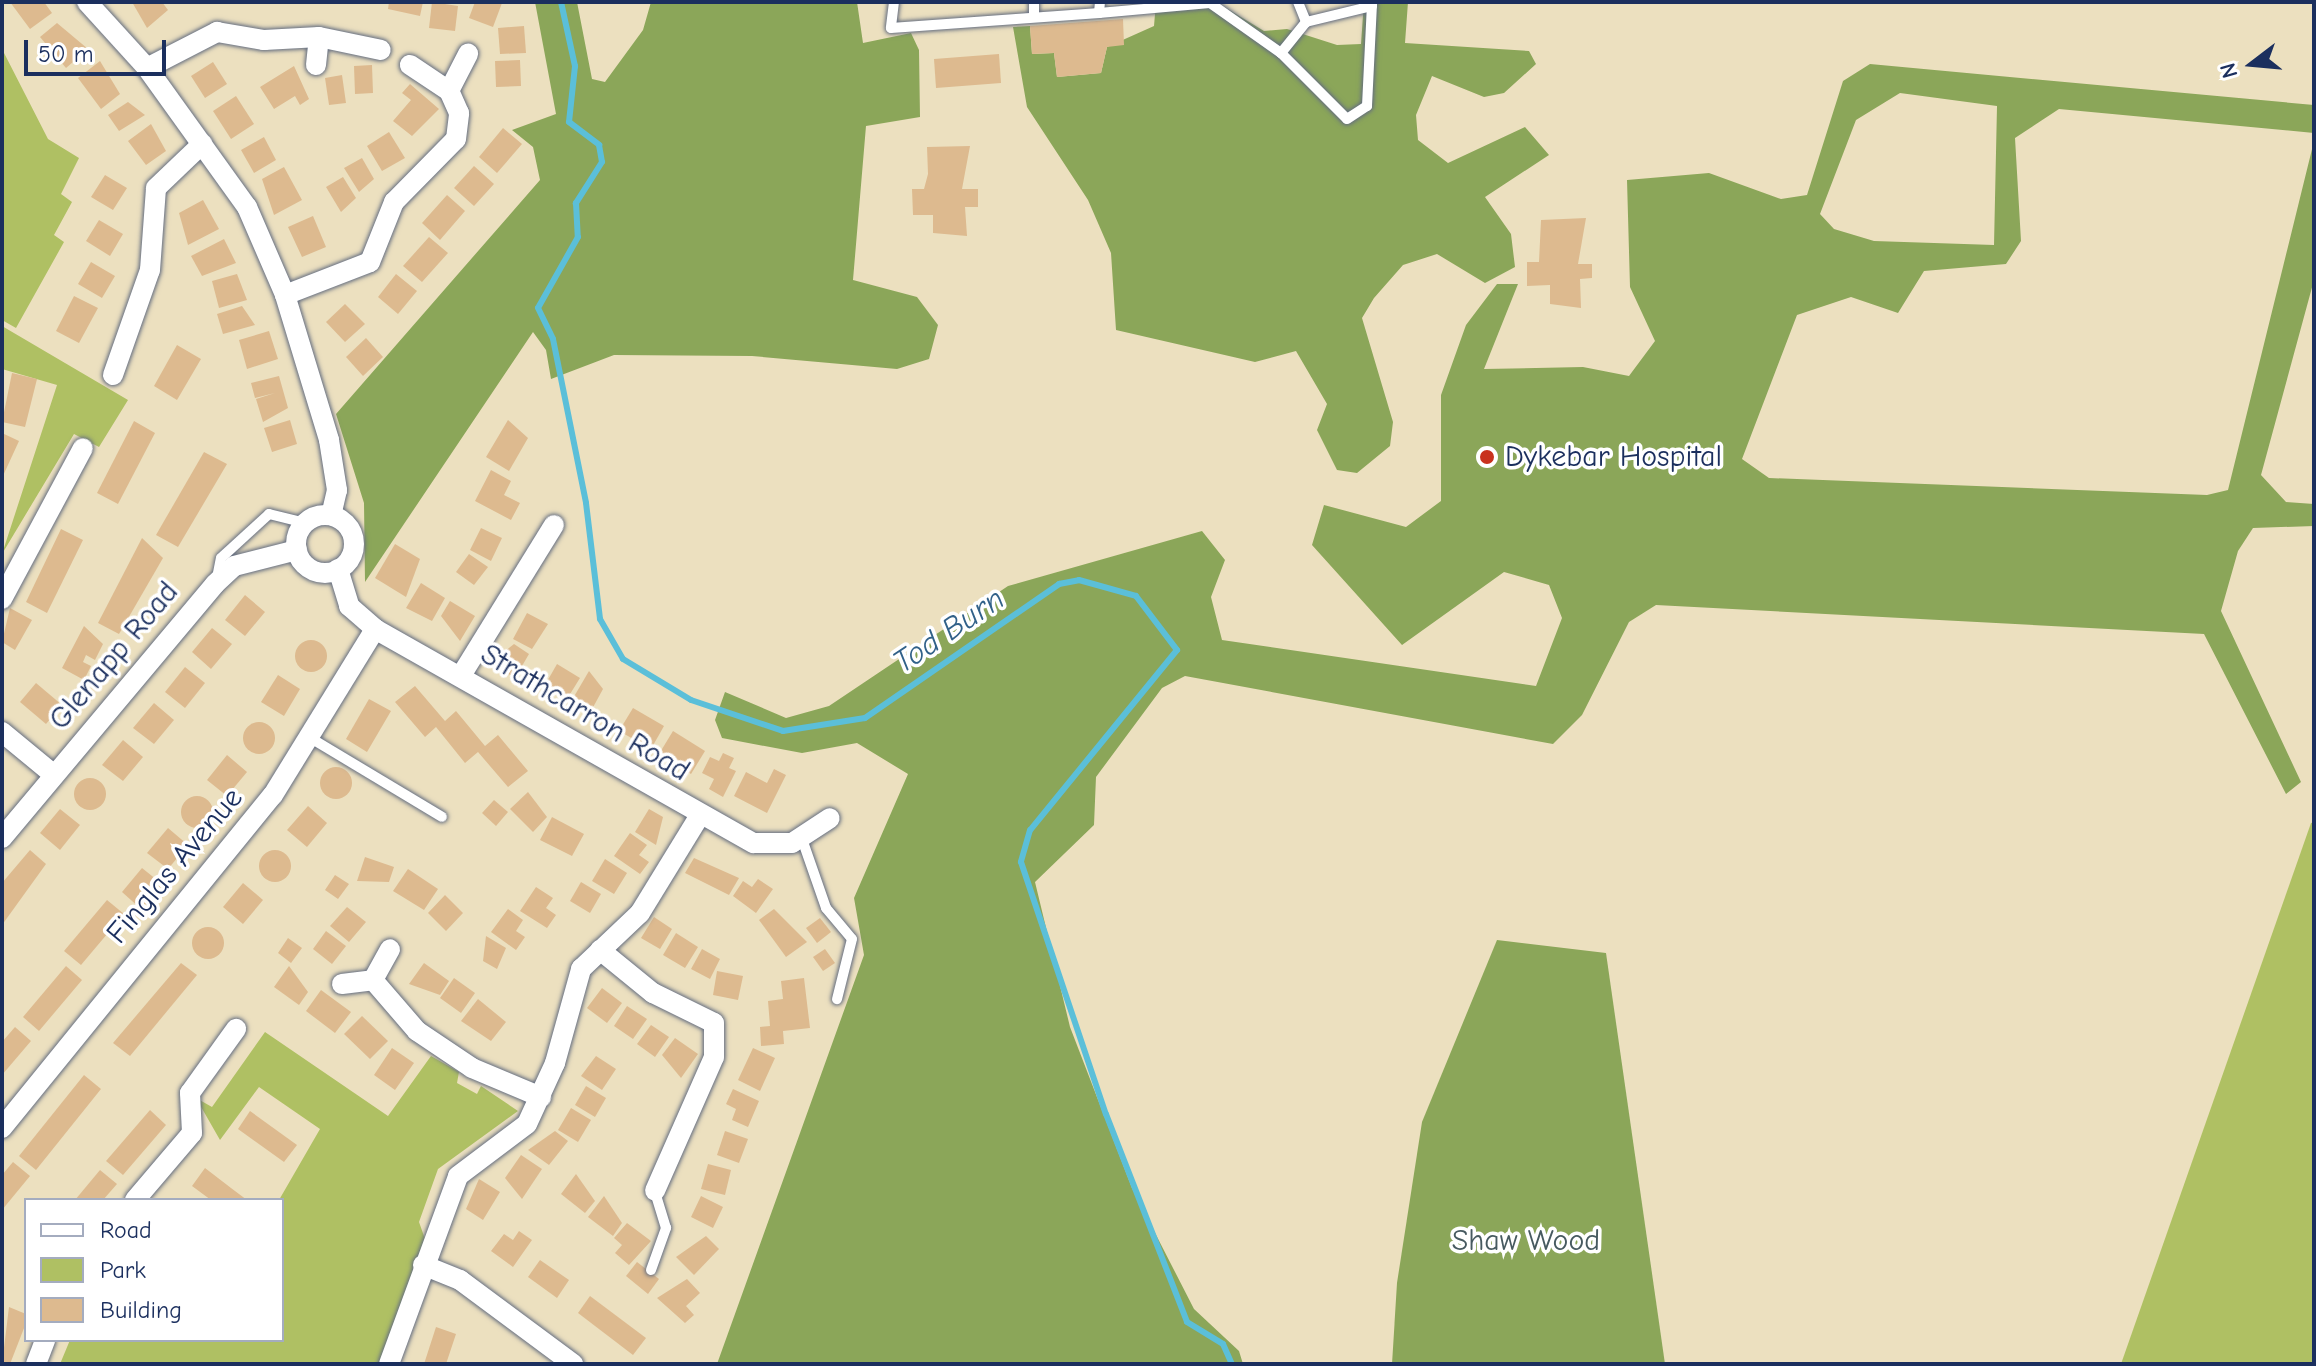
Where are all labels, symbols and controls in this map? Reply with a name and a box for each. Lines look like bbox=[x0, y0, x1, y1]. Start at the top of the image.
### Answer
scale bar bbox=[28, 24, 170, 74]
north arrow bbox=[2212, 24, 2292, 104]
text: 50 m bbox=[38, 40, 94, 68]
text: N bbox=[2214, 60, 2243, 81]
place label: Dykebar Hospital bbox=[1505, 439, 1722, 475]
marker: Dykebar Hospital bbox=[1476, 446, 1498, 468]
street label: Glenapp Road bbox=[42, 575, 186, 737]
water label: Tod Burn bbox=[886, 580, 1012, 682]
street label: Strathcarron Road bbox=[474, 637, 696, 789]
street label: Finglas Avenue bbox=[99, 781, 251, 951]
legend bbox=[24, 1198, 284, 1342]
text: Road bbox=[100, 1216, 152, 1244]
park label: Shaw Wood bbox=[1452, 1223, 1600, 1259]
text: Park bbox=[100, 1256, 146, 1284]
text: Building bbox=[100, 1296, 182, 1324]

